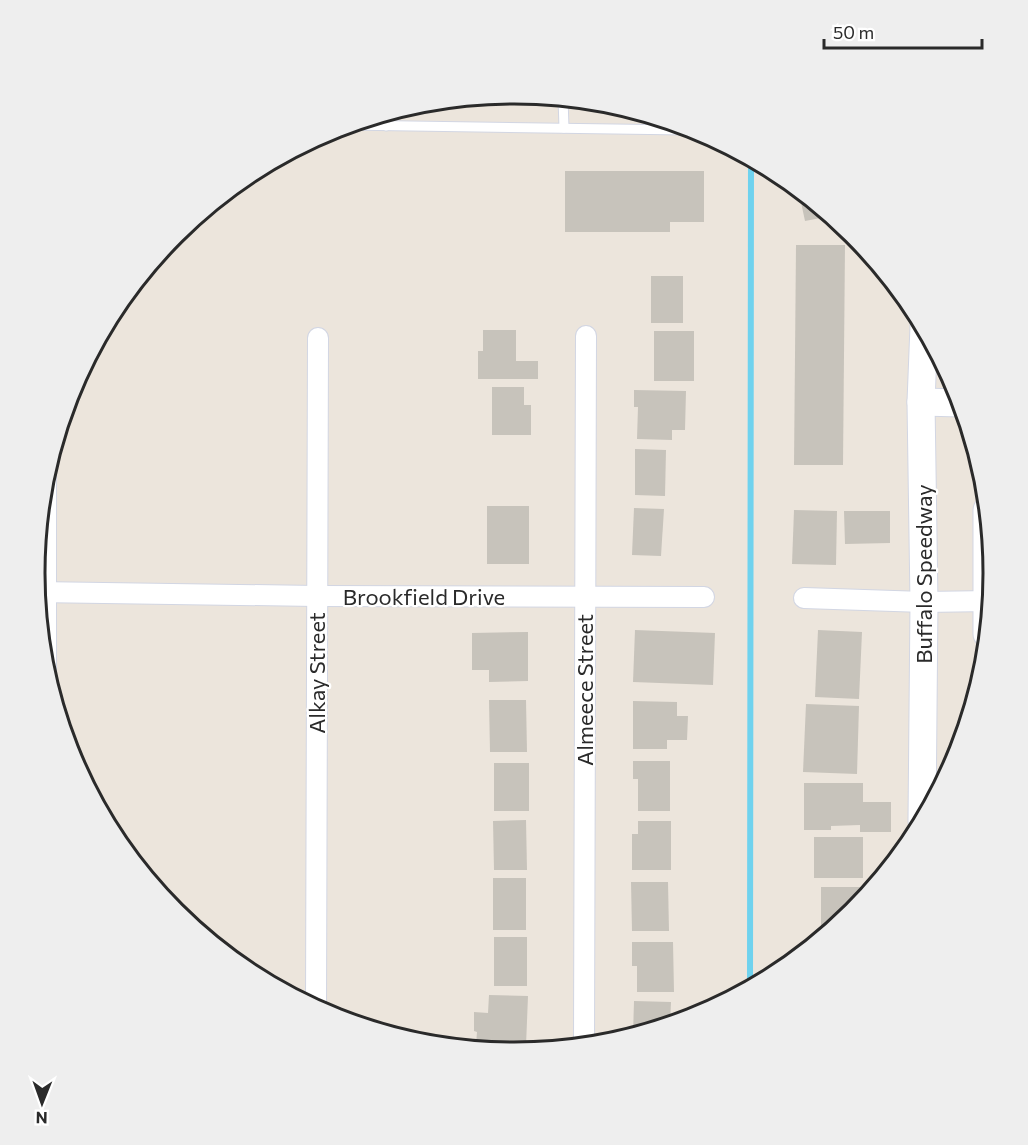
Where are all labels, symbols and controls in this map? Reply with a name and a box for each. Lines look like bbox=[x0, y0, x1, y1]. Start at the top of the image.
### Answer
scale bar bbox=[824, 12, 982, 50]
text: 50 m bbox=[833, 21, 874, 43]
street label: Buffalo Speedway bbox=[910, 484, 937, 664]
street label: Brookfield Drive bbox=[343, 583, 505, 610]
street label: Alkay Street bbox=[303, 612, 330, 734]
street label: Almeece Street bbox=[571, 614, 598, 766]
north arrow bbox=[12, 1073, 72, 1133]
text: N bbox=[36, 1109, 48, 1128]

